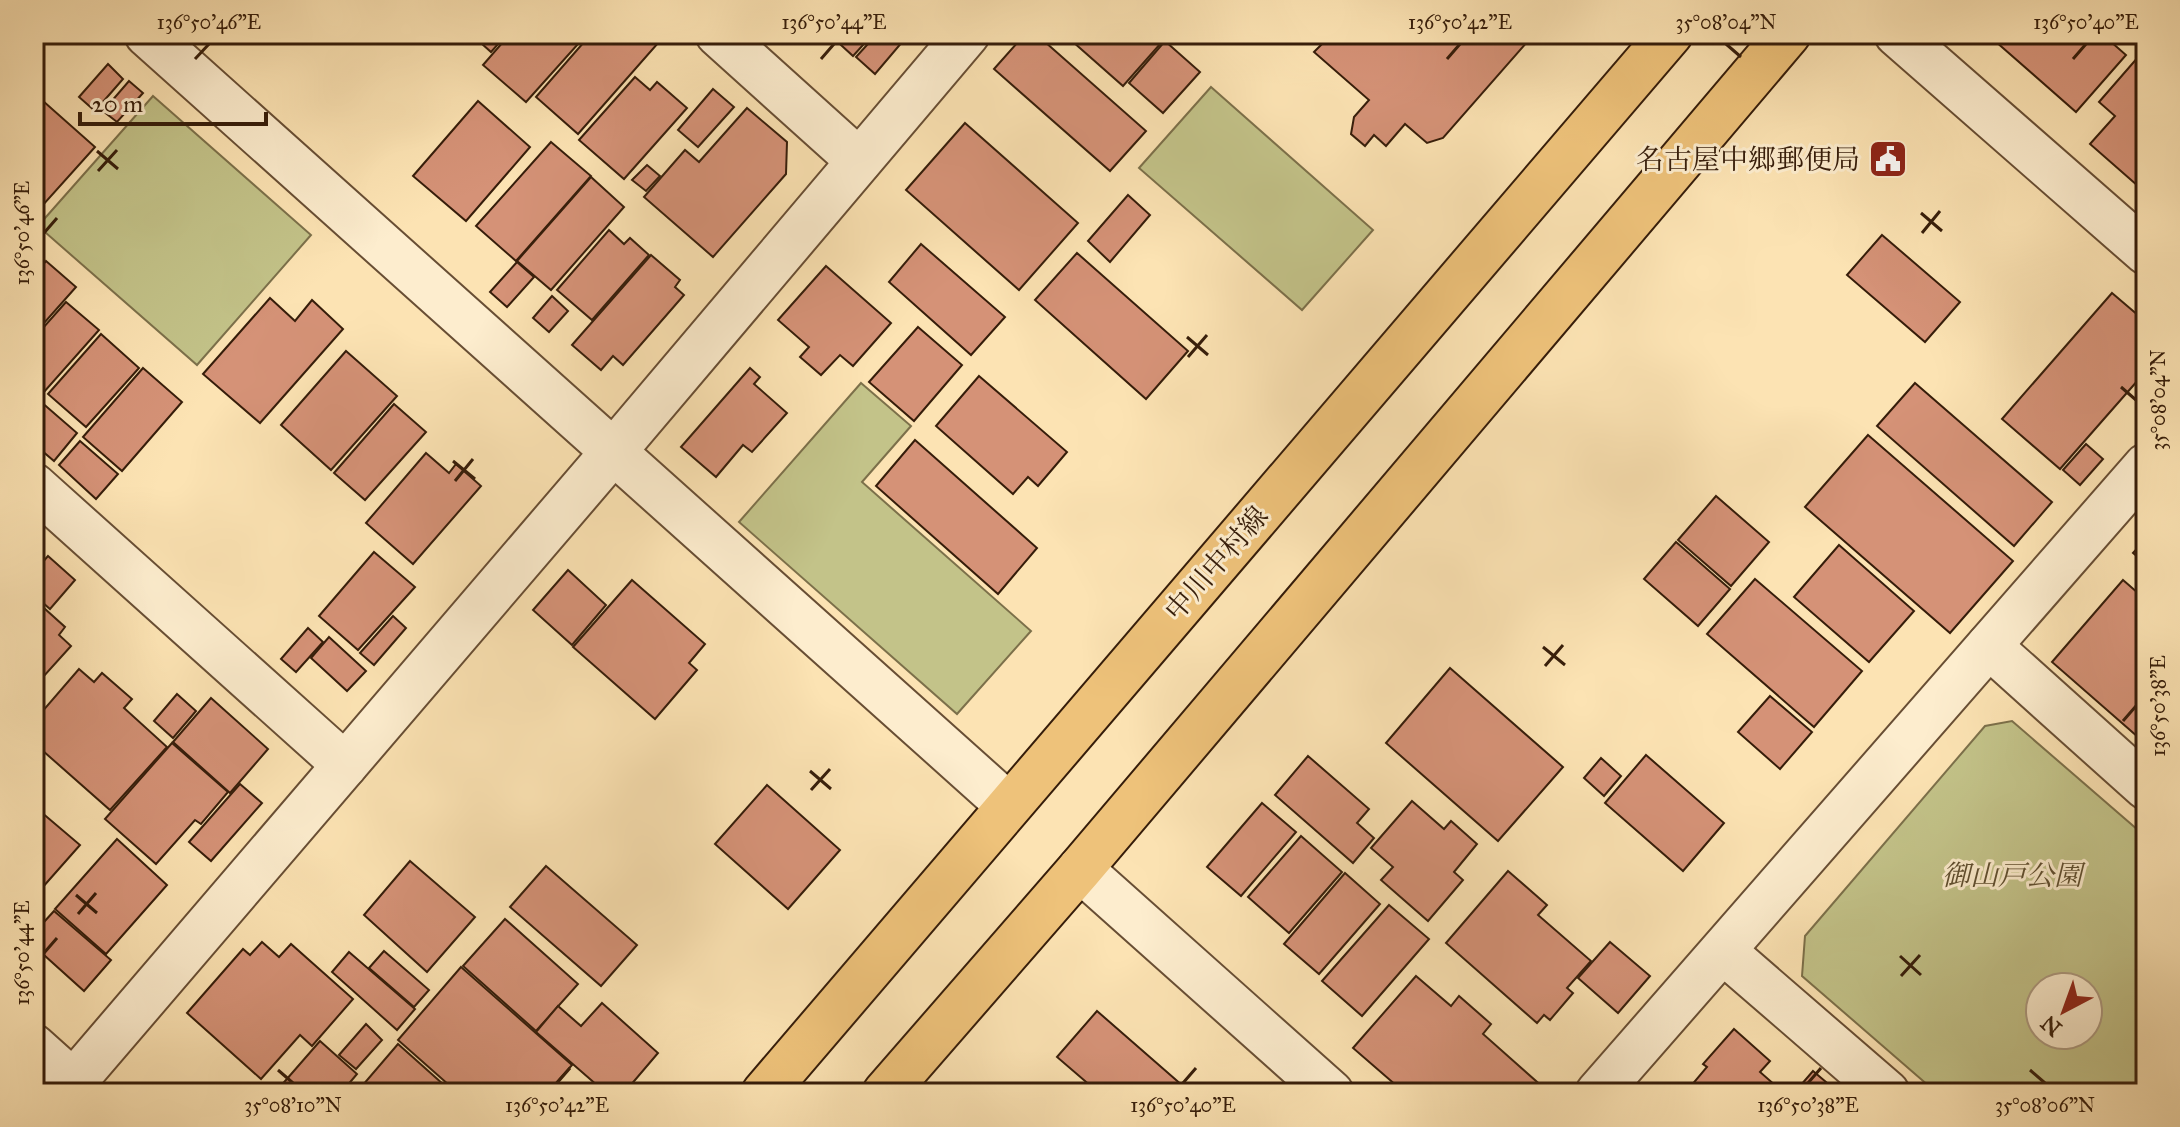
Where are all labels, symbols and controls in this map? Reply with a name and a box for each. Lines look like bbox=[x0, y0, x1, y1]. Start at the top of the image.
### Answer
text: 136°50'46"E bbox=[157, 10, 261, 34]
text: 136°50'44"E bbox=[781, 10, 887, 34]
text: 136°50'42"E bbox=[1408, 10, 1512, 34]
text: 35°08'04"N bbox=[1676, 10, 1776, 34]
text: 136°50'40"E bbox=[2033, 10, 2139, 34]
scale bar bbox=[80, 76, 266, 126]
text: 20 m bbox=[92, 89, 143, 119]
public building icon: 名古屋中郷郵便局 bbox=[1867, 138, 1909, 180]
place label: 名古屋中郷郵便局 bbox=[1636, 142, 1860, 177]
text: 136°50'46"E bbox=[10, 181, 34, 285]
text: 35°08'04"N bbox=[2146, 350, 2170, 450]
street label: 中川中村線 bbox=[1157, 499, 1276, 628]
text: 136°50'38"E bbox=[2146, 655, 2170, 757]
park label: 御山戸公園 bbox=[1942, 858, 2086, 893]
text: 136°50'44"E bbox=[10, 900, 34, 1006]
north arrow bbox=[2024, 971, 2104, 1051]
text: N bbox=[2035, 1009, 2067, 1042]
text: 35°08'10"N bbox=[244, 1093, 342, 1117]
text: 136°50'42"E bbox=[505, 1093, 609, 1117]
text: 136°50'40"E bbox=[1130, 1093, 1236, 1117]
text: 136°50'38"E bbox=[1757, 1093, 1859, 1117]
text: 35°08'06"N bbox=[1995, 1093, 2095, 1117]

